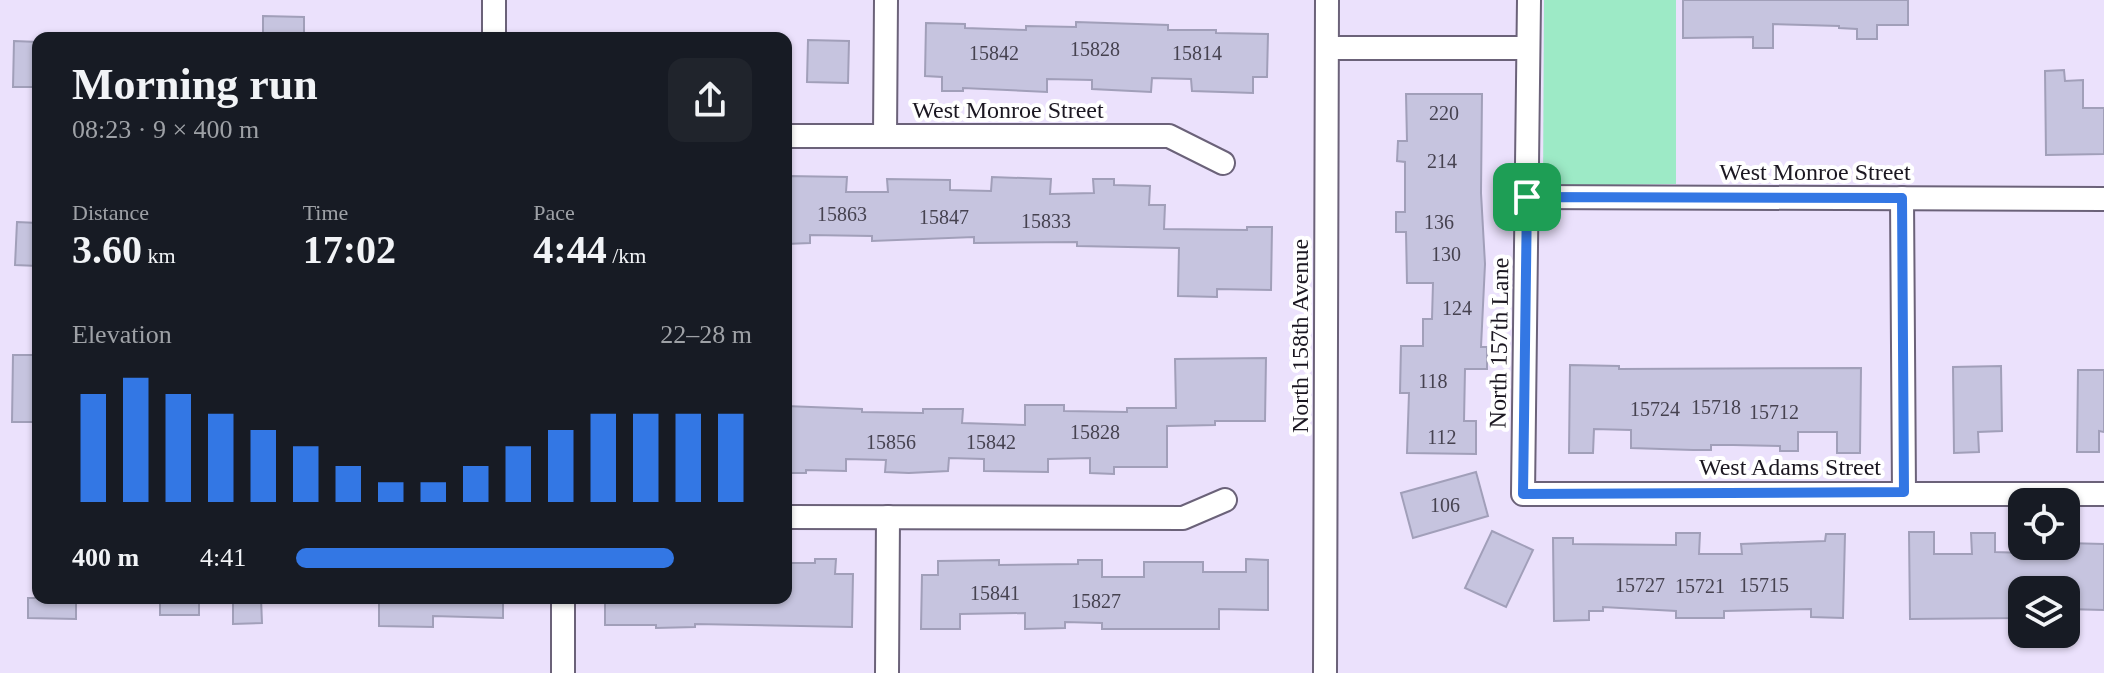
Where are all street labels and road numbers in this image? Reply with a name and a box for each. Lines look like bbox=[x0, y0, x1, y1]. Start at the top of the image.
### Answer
street label: West Monroe Street bbox=[912, 97, 1104, 123]
street label: West Monroe Street bbox=[1719, 159, 1911, 185]
street label: North 158th Avenue bbox=[1287, 239, 1313, 433]
street label: North 157th Lane bbox=[1485, 257, 1513, 429]
street label: West Adams Street bbox=[1699, 454, 1881, 480]

